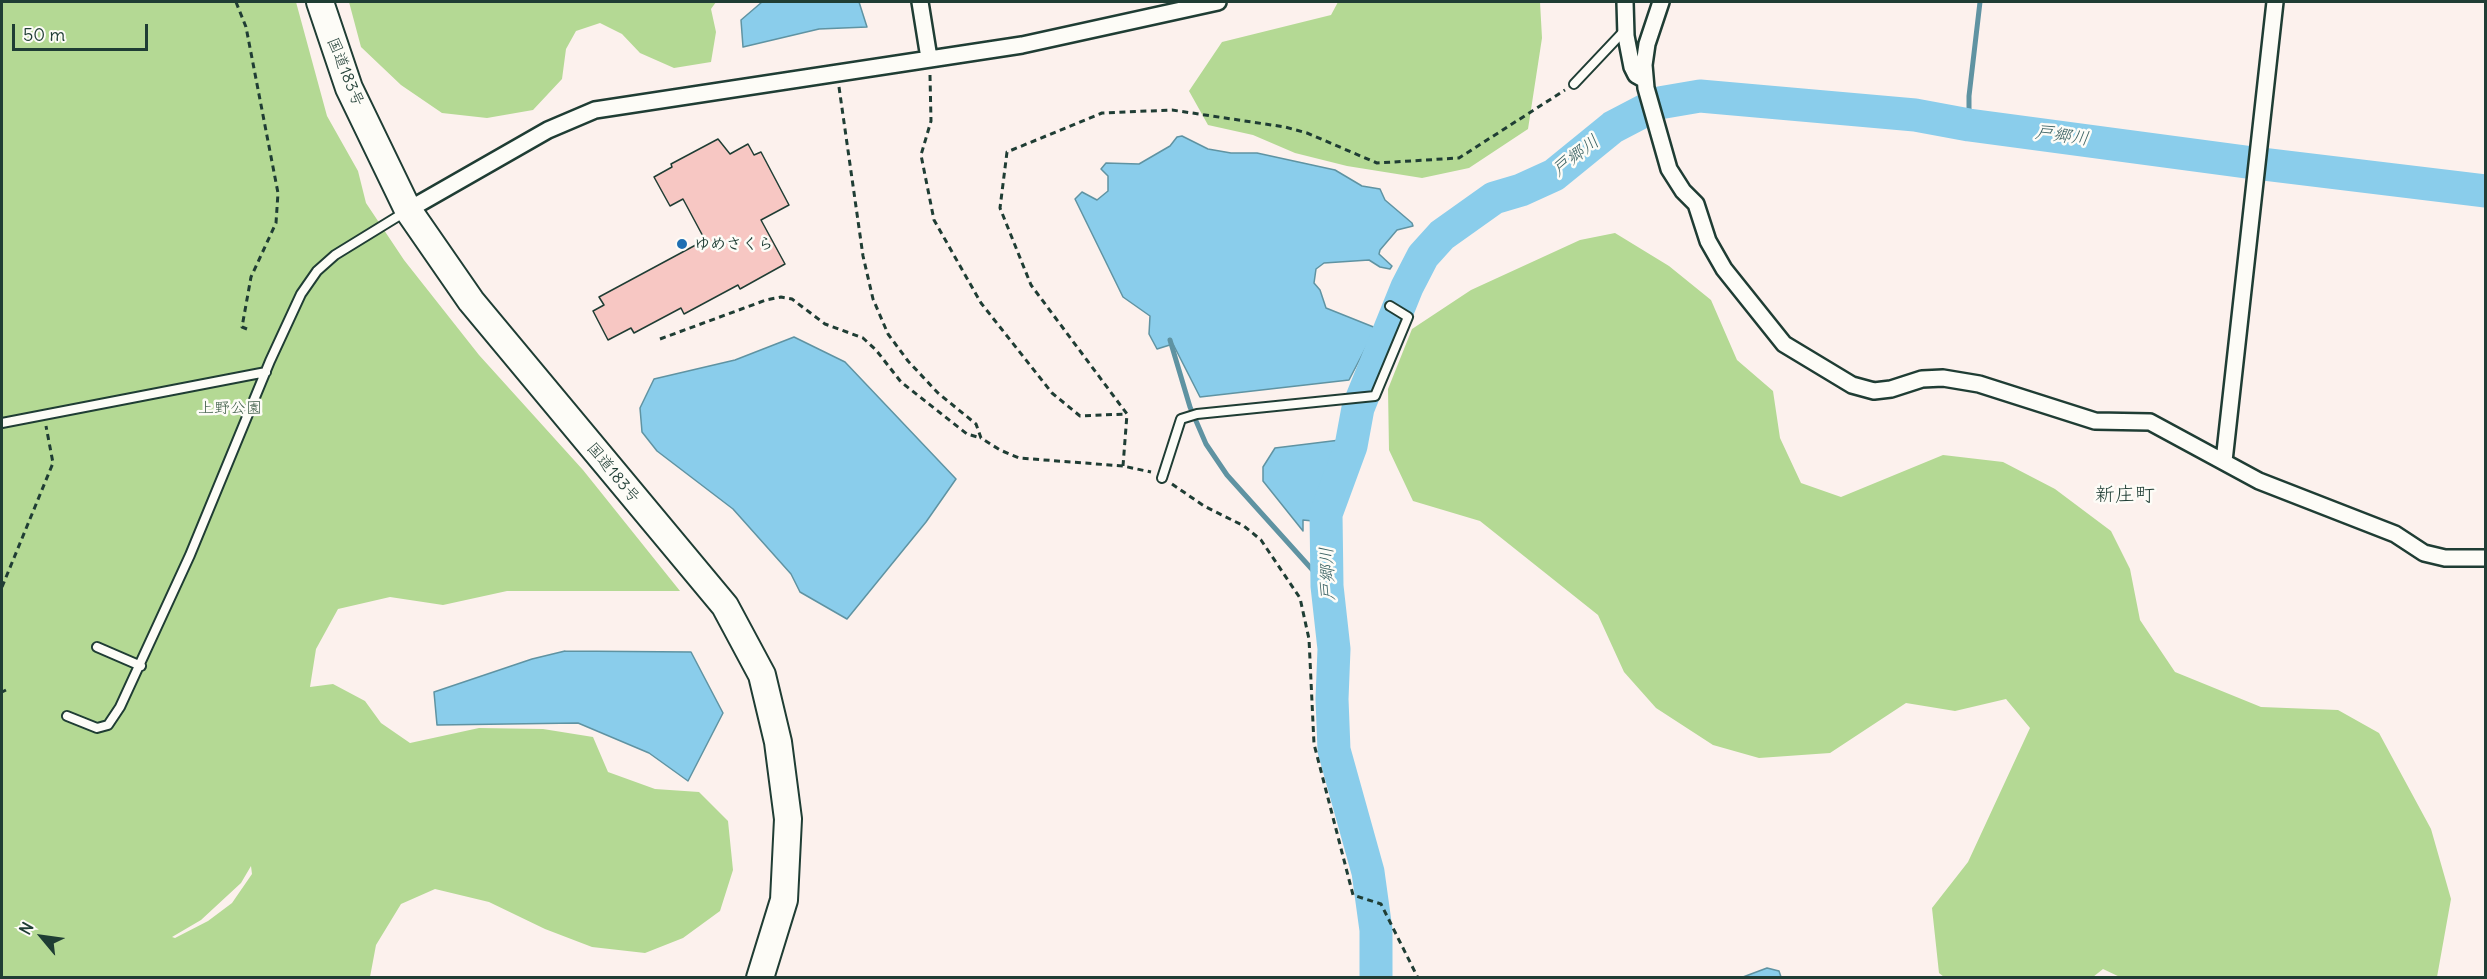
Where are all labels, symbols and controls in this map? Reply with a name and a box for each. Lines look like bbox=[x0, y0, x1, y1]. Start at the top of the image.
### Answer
scale bar bbox=[15, 12, 152, 50]
text: 50 m bbox=[23, 23, 65, 46]
street label: 国道183号 bbox=[322, 35, 368, 109]
water label: 戸郷川 bbox=[2034, 122, 2090, 150]
water label: 戸郷川 bbox=[1548, 131, 1604, 181]
place label: ゆめさくら bbox=[694, 234, 774, 254]
marker: ゆめさくら bbox=[675, 237, 689, 251]
park label: 上野公園 bbox=[198, 398, 262, 418]
street label: 国道183号 bbox=[582, 439, 644, 507]
district label: 新庄町 bbox=[2095, 483, 2155, 507]
water label: 戸郷川 bbox=[1316, 547, 1340, 601]
north arrow bbox=[12, 907, 72, 967]
text: N bbox=[15, 919, 38, 938]

